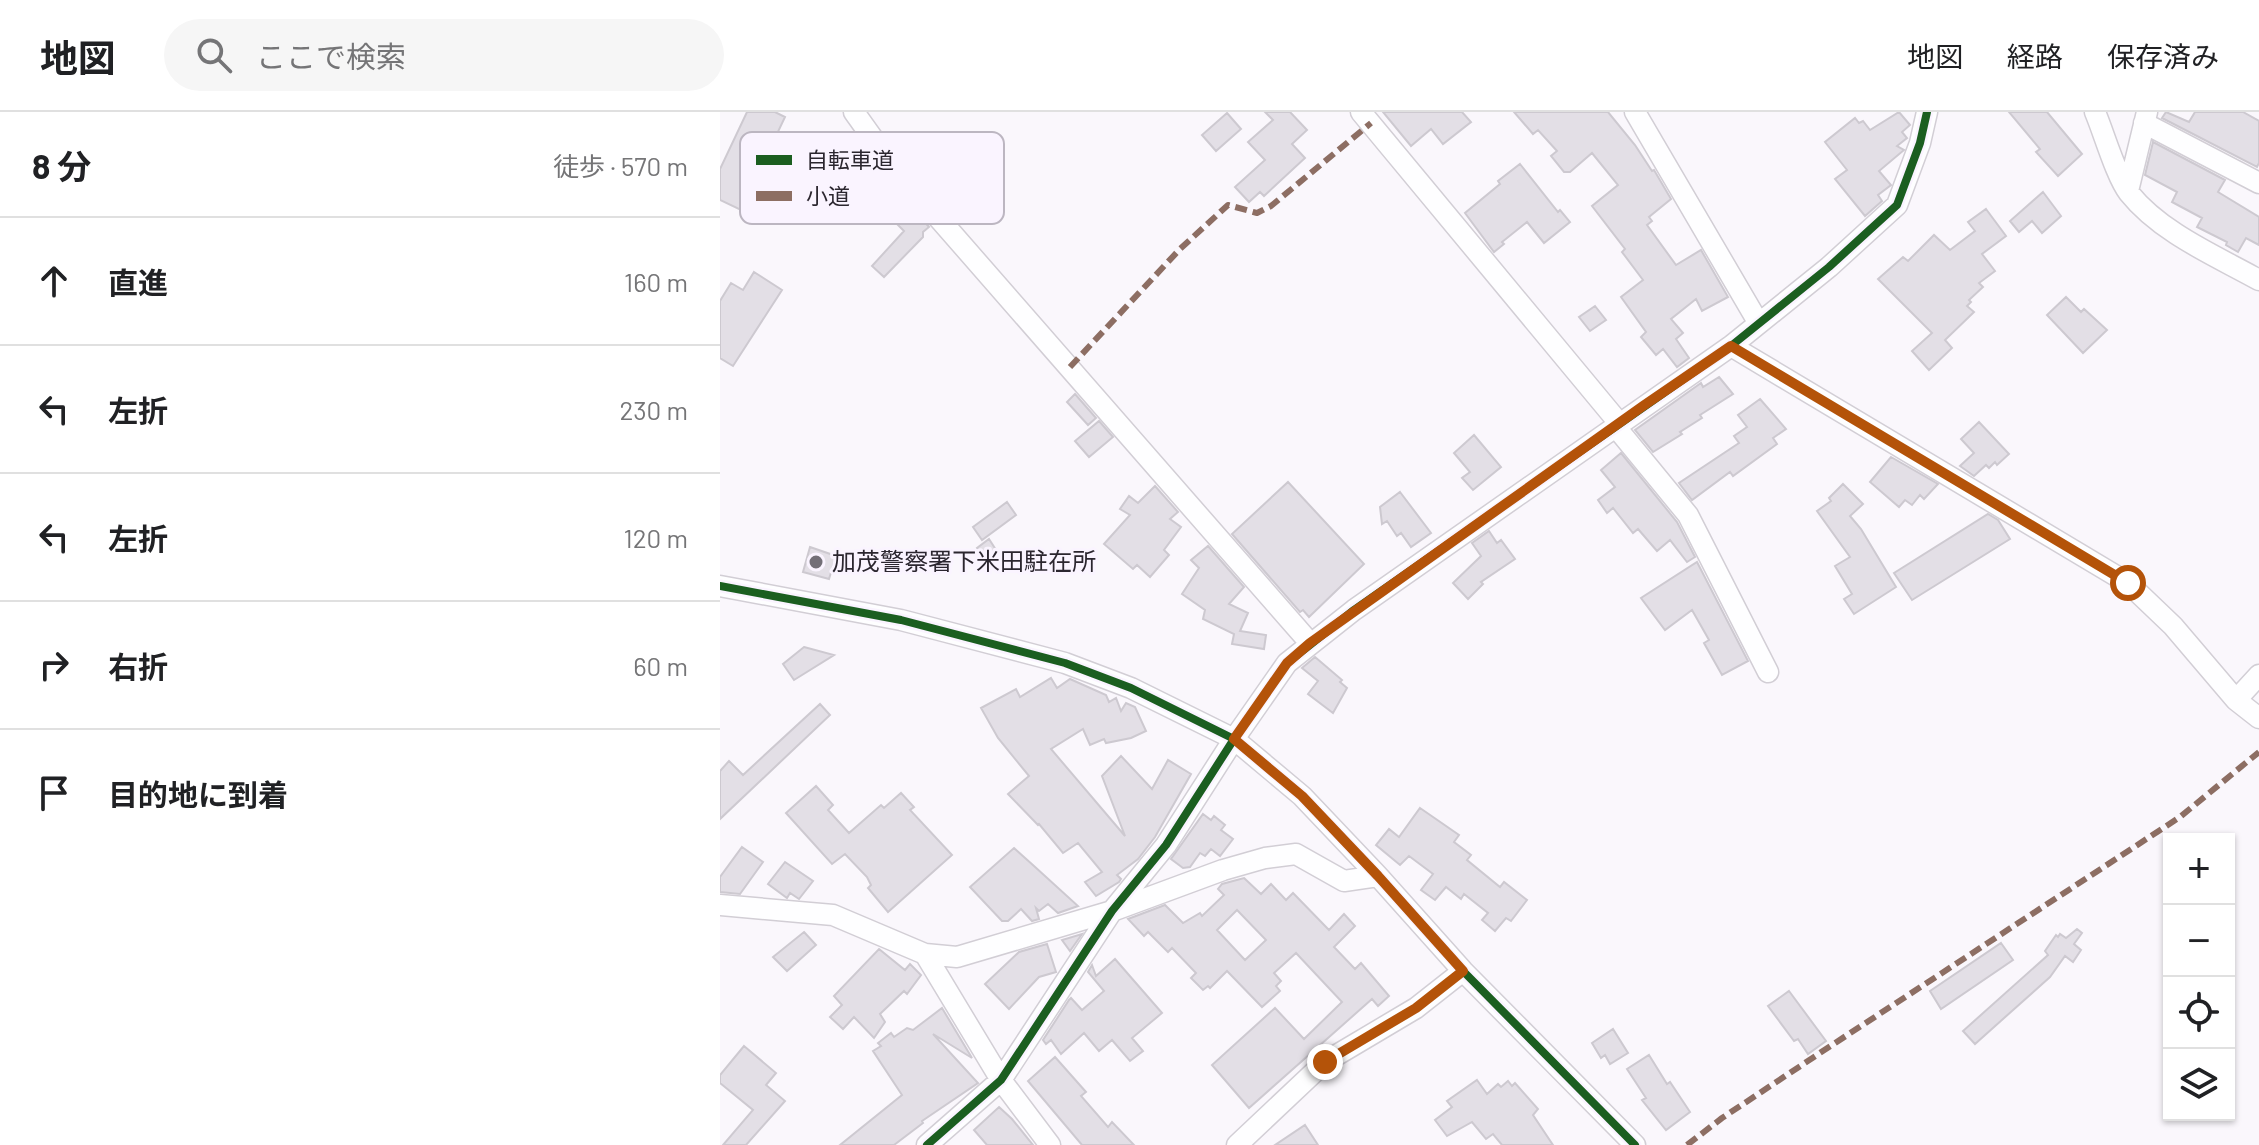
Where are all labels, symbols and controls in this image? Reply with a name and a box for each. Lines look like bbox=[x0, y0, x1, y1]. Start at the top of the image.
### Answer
search box bbox=[164, 19, 724, 91]
icon: search bbox=[192, 33, 236, 77]
text: 地図 bbox=[40, 34, 116, 80]
text: ここで検索 bbox=[256, 38, 406, 74]
text: 地図 bbox=[1907, 39, 1963, 73]
text: 経路 bbox=[2007, 39, 2063, 73]
text: 保存済み bbox=[2107, 39, 2219, 73]
legend bbox=[740, 132, 1004, 224]
text: 8 分 bbox=[32, 145, 91, 186]
text: 自転車道 bbox=[806, 146, 894, 172]
text: 徒歩 · 570 m bbox=[553, 150, 688, 181]
text: 小道 bbox=[806, 182, 850, 208]
icon: ahead bbox=[32, 259, 76, 303]
text: 直進 bbox=[108, 264, 168, 300]
text: 160 m bbox=[624, 266, 688, 297]
icon: left bbox=[32, 387, 76, 431]
text: 左折 bbox=[108, 392, 168, 428]
text: 230 m bbox=[619, 394, 688, 425]
icon: left bbox=[32, 515, 76, 559]
text: 左折 bbox=[108, 520, 168, 556]
text: 120 m bbox=[624, 522, 688, 553]
place label: 加茂警察署下米田駐在所 bbox=[832, 546, 1096, 575]
marker: 加茂警察署下米田駐在所 bbox=[807, 553, 825, 571]
route start bbox=[2110, 565, 2146, 601]
icon: right bbox=[32, 643, 76, 687]
text: 右折 bbox=[108, 648, 168, 684]
text: 60 m bbox=[633, 650, 688, 681]
icon: arrive bbox=[32, 771, 76, 815]
text: 目的地に到着 bbox=[108, 776, 288, 812]
map controls bbox=[2163, 833, 2235, 1121]
button: + bbox=[2163, 833, 2235, 905]
button: − bbox=[2163, 905, 2235, 977]
button: locate bbox=[2163, 977, 2235, 1049]
route end bbox=[1307, 1044, 1343, 1080]
button: layers bbox=[2163, 1049, 2235, 1121]

